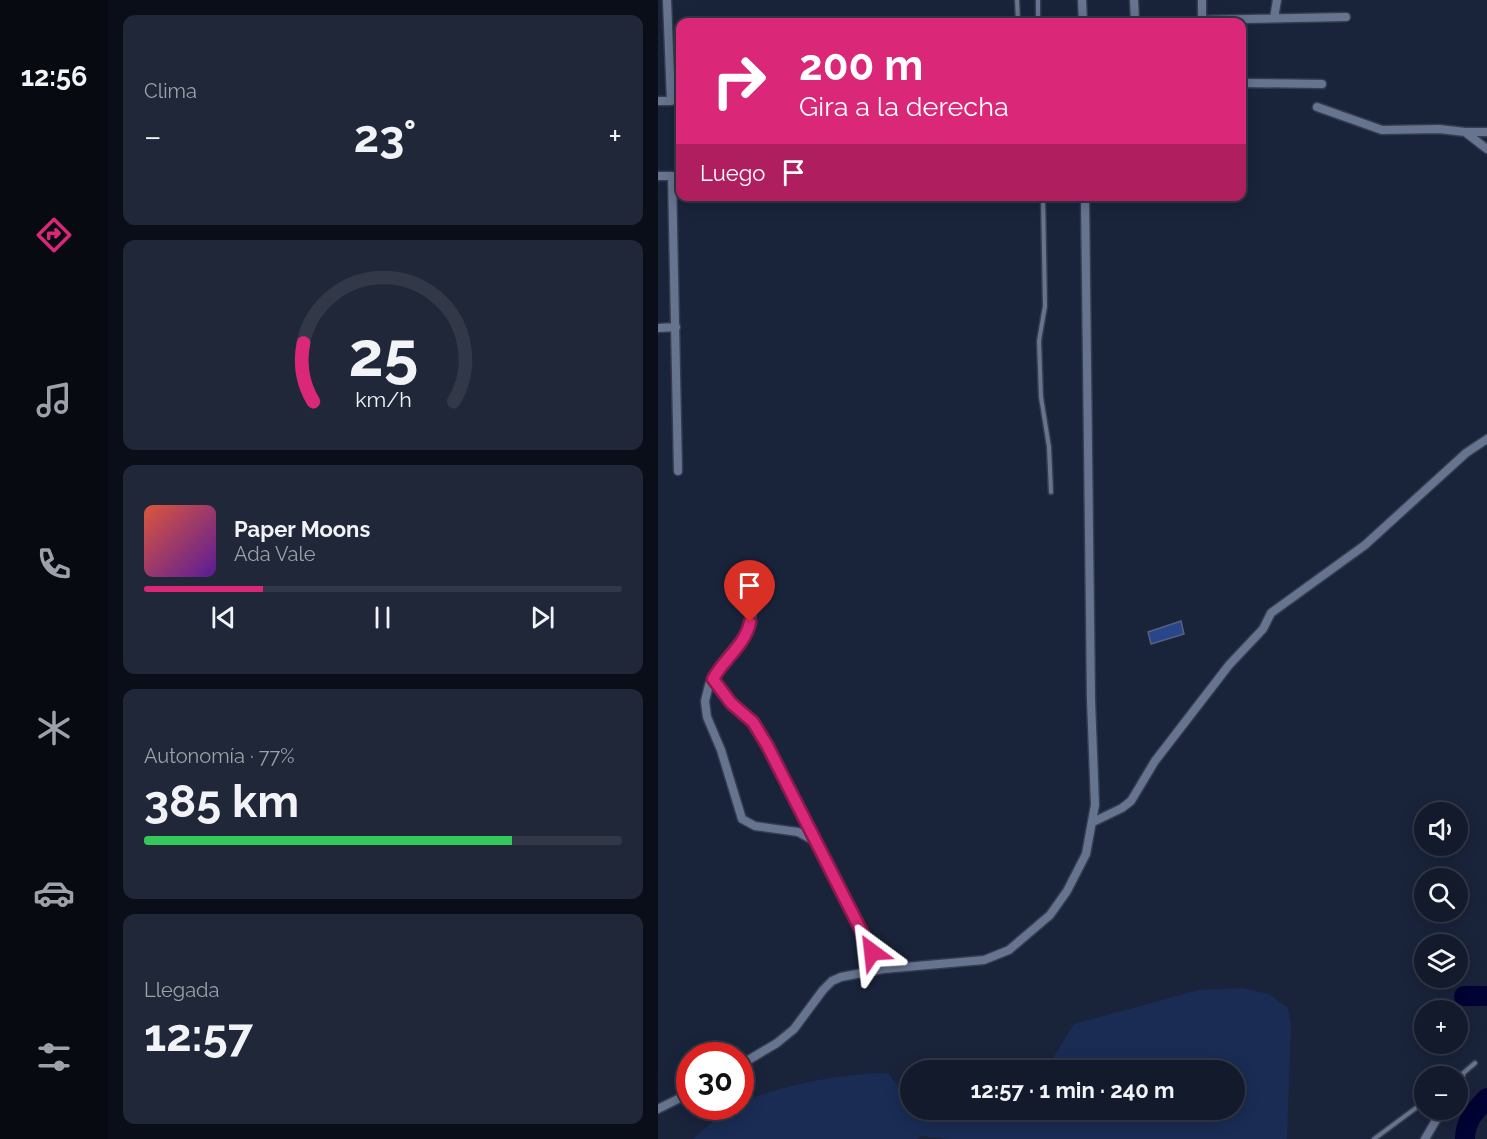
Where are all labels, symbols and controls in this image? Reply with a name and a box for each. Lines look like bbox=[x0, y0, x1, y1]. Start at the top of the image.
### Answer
text: 200 m bbox=[799, 41, 923, 90]
icon: right bbox=[700, 42, 778, 120]
text: 12:56 bbox=[21, 61, 87, 92]
text: Clima bbox=[144, 79, 197, 103]
text: Gira a la derecha bbox=[799, 91, 1009, 122]
text: 23° bbox=[354, 110, 416, 163]
text: − bbox=[144, 117, 162, 156]
text: + bbox=[608, 117, 622, 156]
icon: arrive bbox=[777, 156, 810, 189]
text: Luego bbox=[700, 160, 765, 186]
icon: directions bbox=[33, 214, 75, 256]
text: 25 bbox=[348, 317, 418, 391]
icon: music bbox=[33, 379, 75, 421]
text: km/h bbox=[355, 387, 411, 412]
text: Paper Moons bbox=[234, 516, 370, 542]
text: Ada Vale bbox=[234, 542, 316, 566]
icon: phone bbox=[33, 543, 75, 585]
pin bbox=[724, 560, 775, 622]
icon: arrive bbox=[733, 569, 766, 602]
icon: previous bbox=[207, 601, 240, 634]
icon: pause bbox=[366, 601, 399, 634]
icon: next bbox=[526, 601, 559, 634]
icon: climate bbox=[33, 707, 75, 749]
text: Autonomía · 77% bbox=[144, 744, 294, 768]
text: 385 km bbox=[144, 775, 299, 828]
map controls bbox=[1414, 802, 1468, 1120]
button: sound bbox=[1414, 802, 1468, 856]
button: search bbox=[1414, 868, 1468, 922]
icon: car bbox=[33, 872, 75, 914]
position arrow bbox=[840, 920, 904, 984]
button: layers bbox=[1414, 934, 1468, 988]
text: Llegada bbox=[144, 978, 219, 1002]
button: + bbox=[1414, 1000, 1468, 1054]
text: 12:57 bbox=[144, 1009, 253, 1062]
icon: filters bbox=[33, 1036, 75, 1078]
speed limit sign: 30 bbox=[676, 1042, 754, 1120]
button: − bbox=[1414, 1066, 1468, 1120]
text: 12:57 · 1 min · 240 m bbox=[970, 1077, 1175, 1103]

